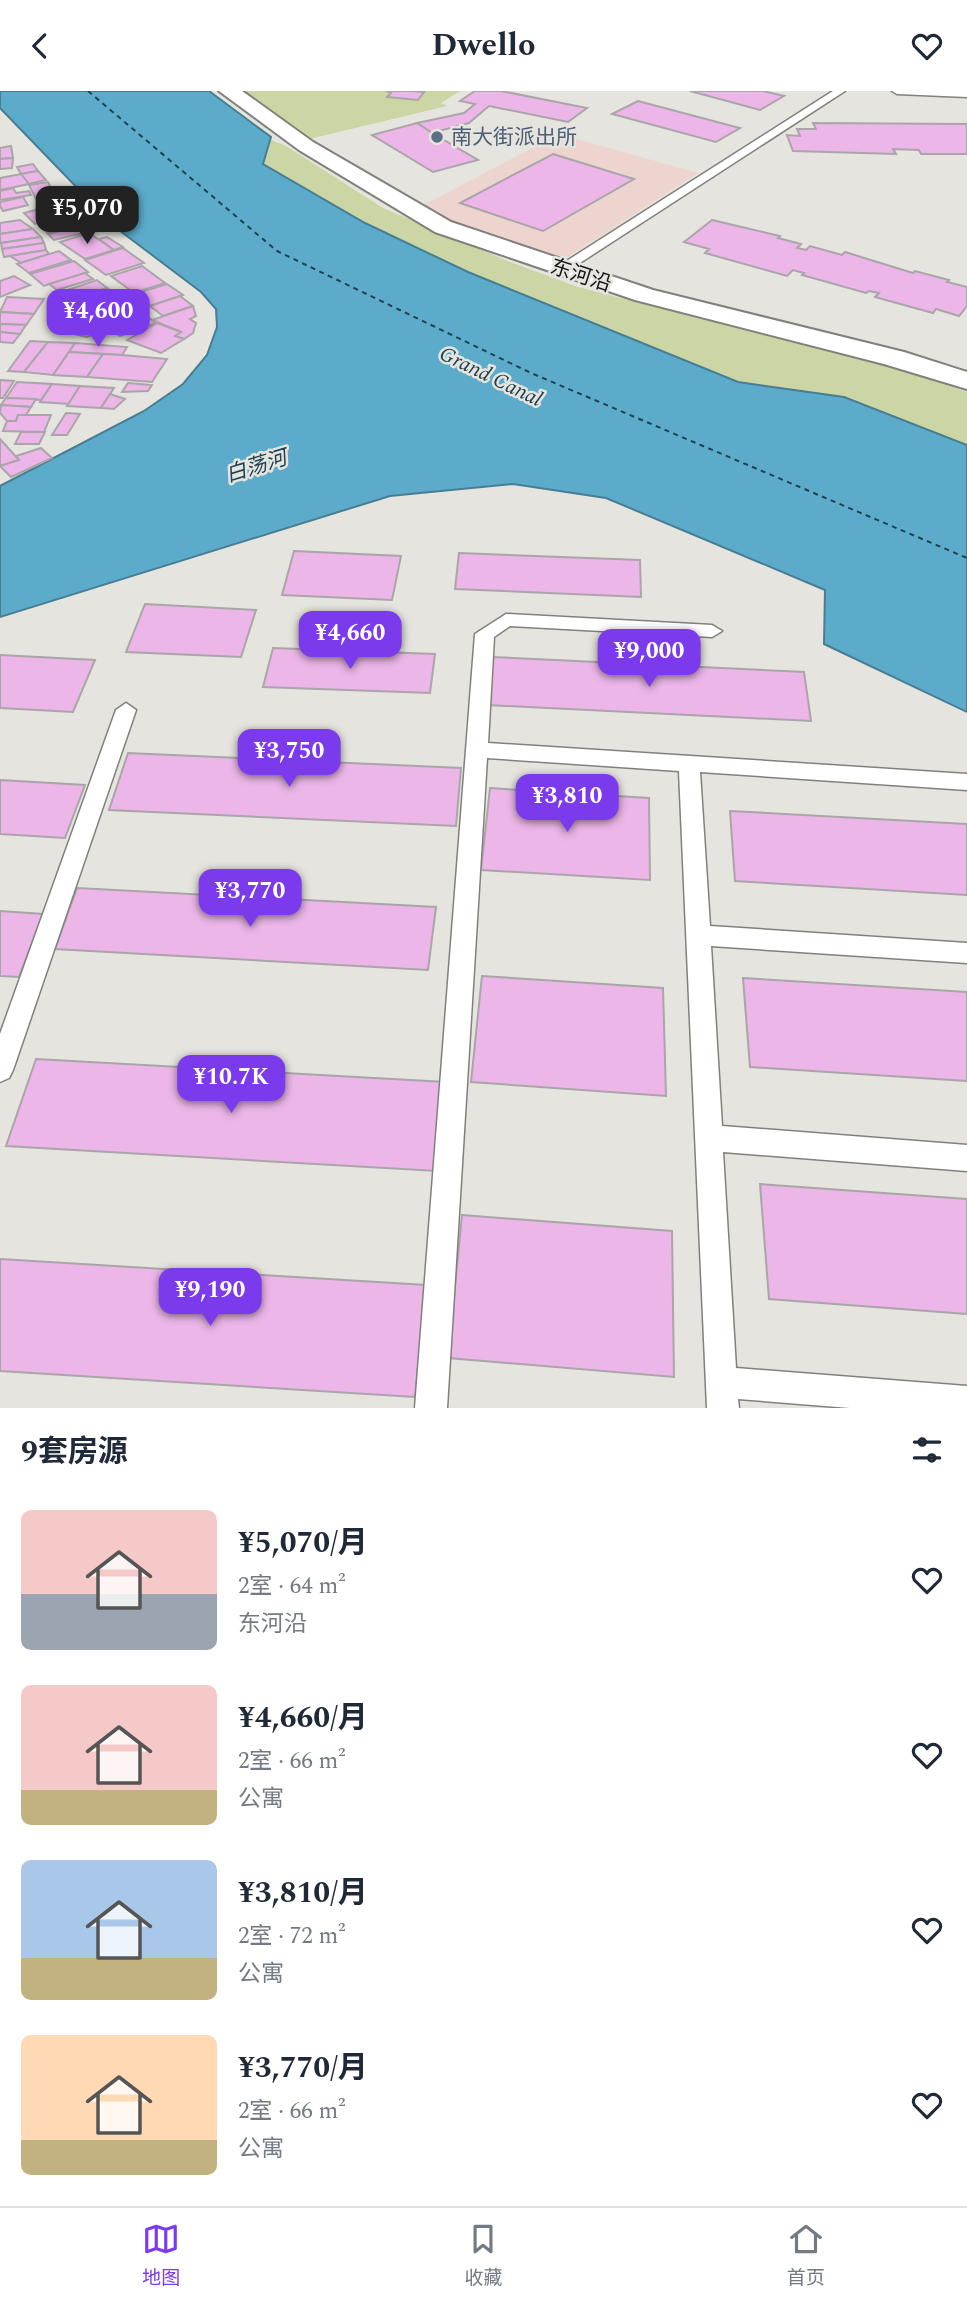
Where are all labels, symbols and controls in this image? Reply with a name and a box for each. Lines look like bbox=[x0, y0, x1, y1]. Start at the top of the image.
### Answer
text: Dwello bbox=[431, 21, 536, 70]
icon: back bbox=[21, 27, 59, 65]
icon: heart bbox=[908, 27, 946, 65]
place label: 南大街派出所 bbox=[451, 122, 577, 154]
marker: 南大街派出所 bbox=[429, 129, 445, 145]
pin: ¥5,070 bbox=[30, 187, 144, 246]
text: ¥5,070 bbox=[52, 191, 122, 226]
street label: 东河沿 bbox=[546, 251, 616, 301]
pin: ¥4,600 bbox=[41, 289, 155, 349]
text: ¥4,600 bbox=[63, 294, 133, 329]
water label: Grand Canal bbox=[434, 338, 548, 416]
water label: 白荡河 bbox=[221, 441, 295, 491]
pin: ¥4,660 bbox=[293, 611, 407, 671]
text: ¥4,660 bbox=[315, 616, 385, 651]
pin: ¥9,000 bbox=[592, 629, 706, 689]
text: ¥9,000 bbox=[614, 634, 684, 669]
pin: ¥3,750 bbox=[232, 729, 346, 789]
text: ¥3,750 bbox=[254, 734, 324, 769]
pin: ¥3,810 bbox=[510, 775, 624, 834]
text: ¥3,810 bbox=[532, 779, 602, 814]
pin: ¥3,770 bbox=[193, 869, 307, 929]
text: ¥3,770 bbox=[215, 874, 285, 909]
pin: ¥10.7K bbox=[174, 1055, 288, 1115]
text: ¥10.7K bbox=[193, 1060, 269, 1095]
pin: ¥9,190 bbox=[153, 1269, 267, 1328]
text: ¥9,190 bbox=[175, 1273, 245, 1308]
text: 9套房源 bbox=[21, 1429, 128, 1475]
icon: filters bbox=[908, 1431, 946, 1469]
text: ¥5,070/月 bbox=[238, 1520, 368, 1566]
icon: home bbox=[77, 1538, 161, 1622]
icon: heart bbox=[908, 1561, 946, 1599]
text: 2室 · 64 m² bbox=[238, 1569, 346, 1604]
text: 东河沿 bbox=[238, 1607, 307, 1642]
text: ¥4,660/月 bbox=[238, 1695, 368, 1741]
icon: home bbox=[77, 1713, 161, 1797]
icon: heart bbox=[908, 1736, 946, 1774]
text: 2室 · 66 m² bbox=[238, 1744, 346, 1779]
text: 公寓 bbox=[238, 1782, 284, 1817]
text: ¥3,810/月 bbox=[238, 1870, 368, 1916]
icon: home bbox=[77, 1888, 161, 1972]
icon: heart bbox=[908, 1911, 946, 1949]
text: 2室 · 72 m² bbox=[238, 1919, 346, 1954]
text: 公寓 bbox=[238, 1957, 284, 1992]
text: ¥3,770/月 bbox=[238, 2045, 368, 2091]
icon: home bbox=[77, 2063, 161, 2147]
icon: heart bbox=[908, 2086, 946, 2124]
text: 2室 · 66 m² bbox=[238, 2094, 346, 2129]
text: 公寓 bbox=[238, 2132, 284, 2167]
tab: 地图 bbox=[142, 2220, 180, 2293]
tab: 收藏 bbox=[464, 2220, 503, 2293]
tab: 首页 bbox=[787, 2220, 825, 2293]

